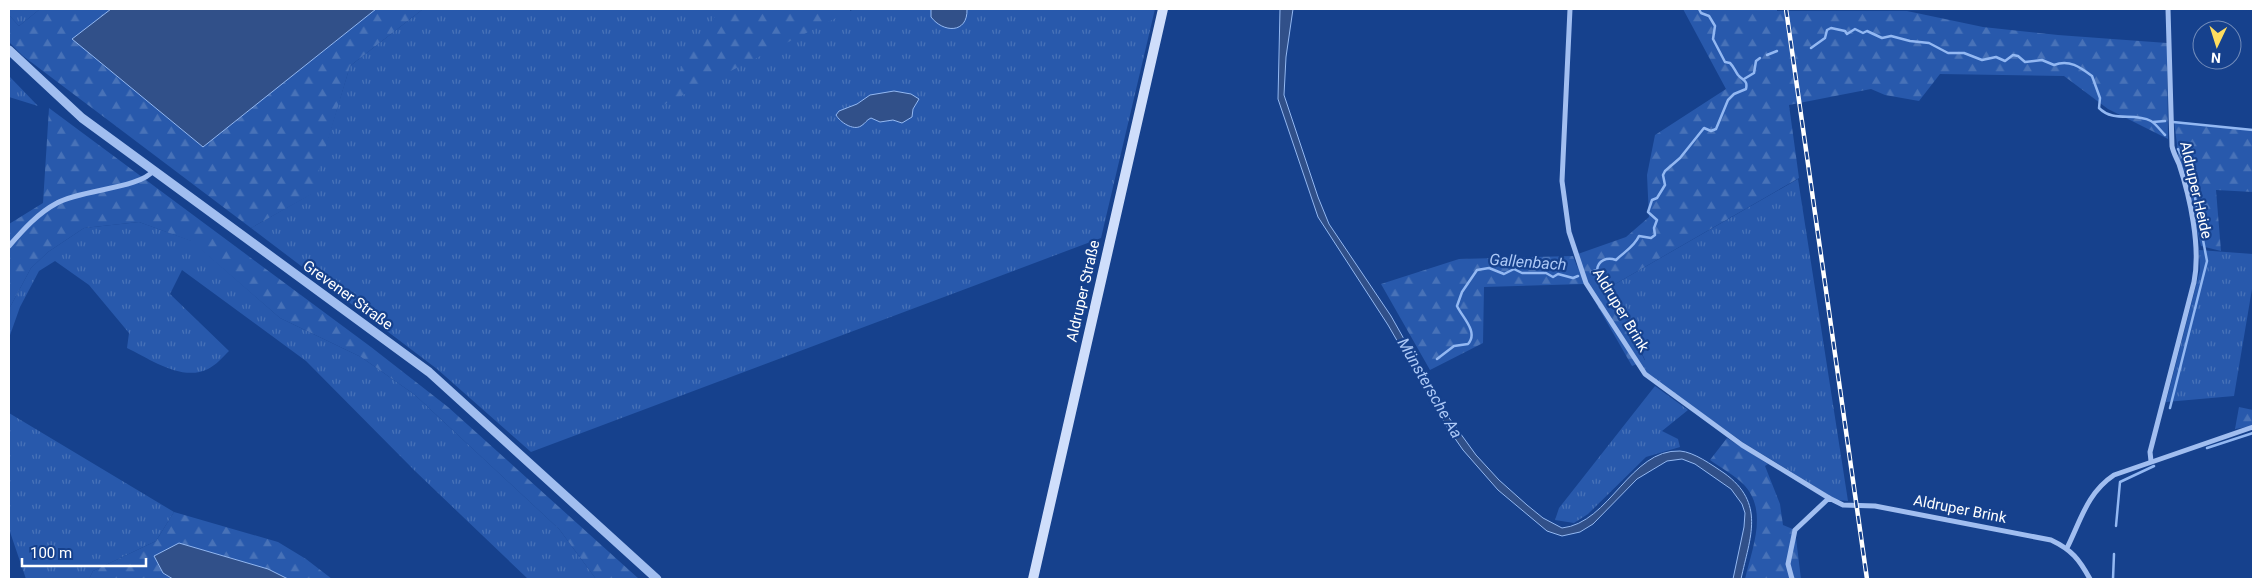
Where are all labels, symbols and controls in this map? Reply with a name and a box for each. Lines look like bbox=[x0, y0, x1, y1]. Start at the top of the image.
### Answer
north arrow bbox=[2192, 20, 2242, 70]
text: N bbox=[2211, 50, 2222, 66]
street label: Aldruper Heide bbox=[2176, 140, 2216, 240]
street label: Aldruper Straße bbox=[1063, 238, 1103, 344]
water label: Gallenbach bbox=[1489, 250, 1567, 274]
street label: Grevener Straße bbox=[299, 256, 397, 334]
street label: Aldruper Brink bbox=[1589, 265, 1653, 355]
water label: Münstersche Aa bbox=[1394, 334, 1466, 442]
street label: Aldruper Brink bbox=[1912, 491, 2008, 527]
scale bar bbox=[22, 536, 146, 568]
text: 100 m bbox=[30, 544, 72, 562]

